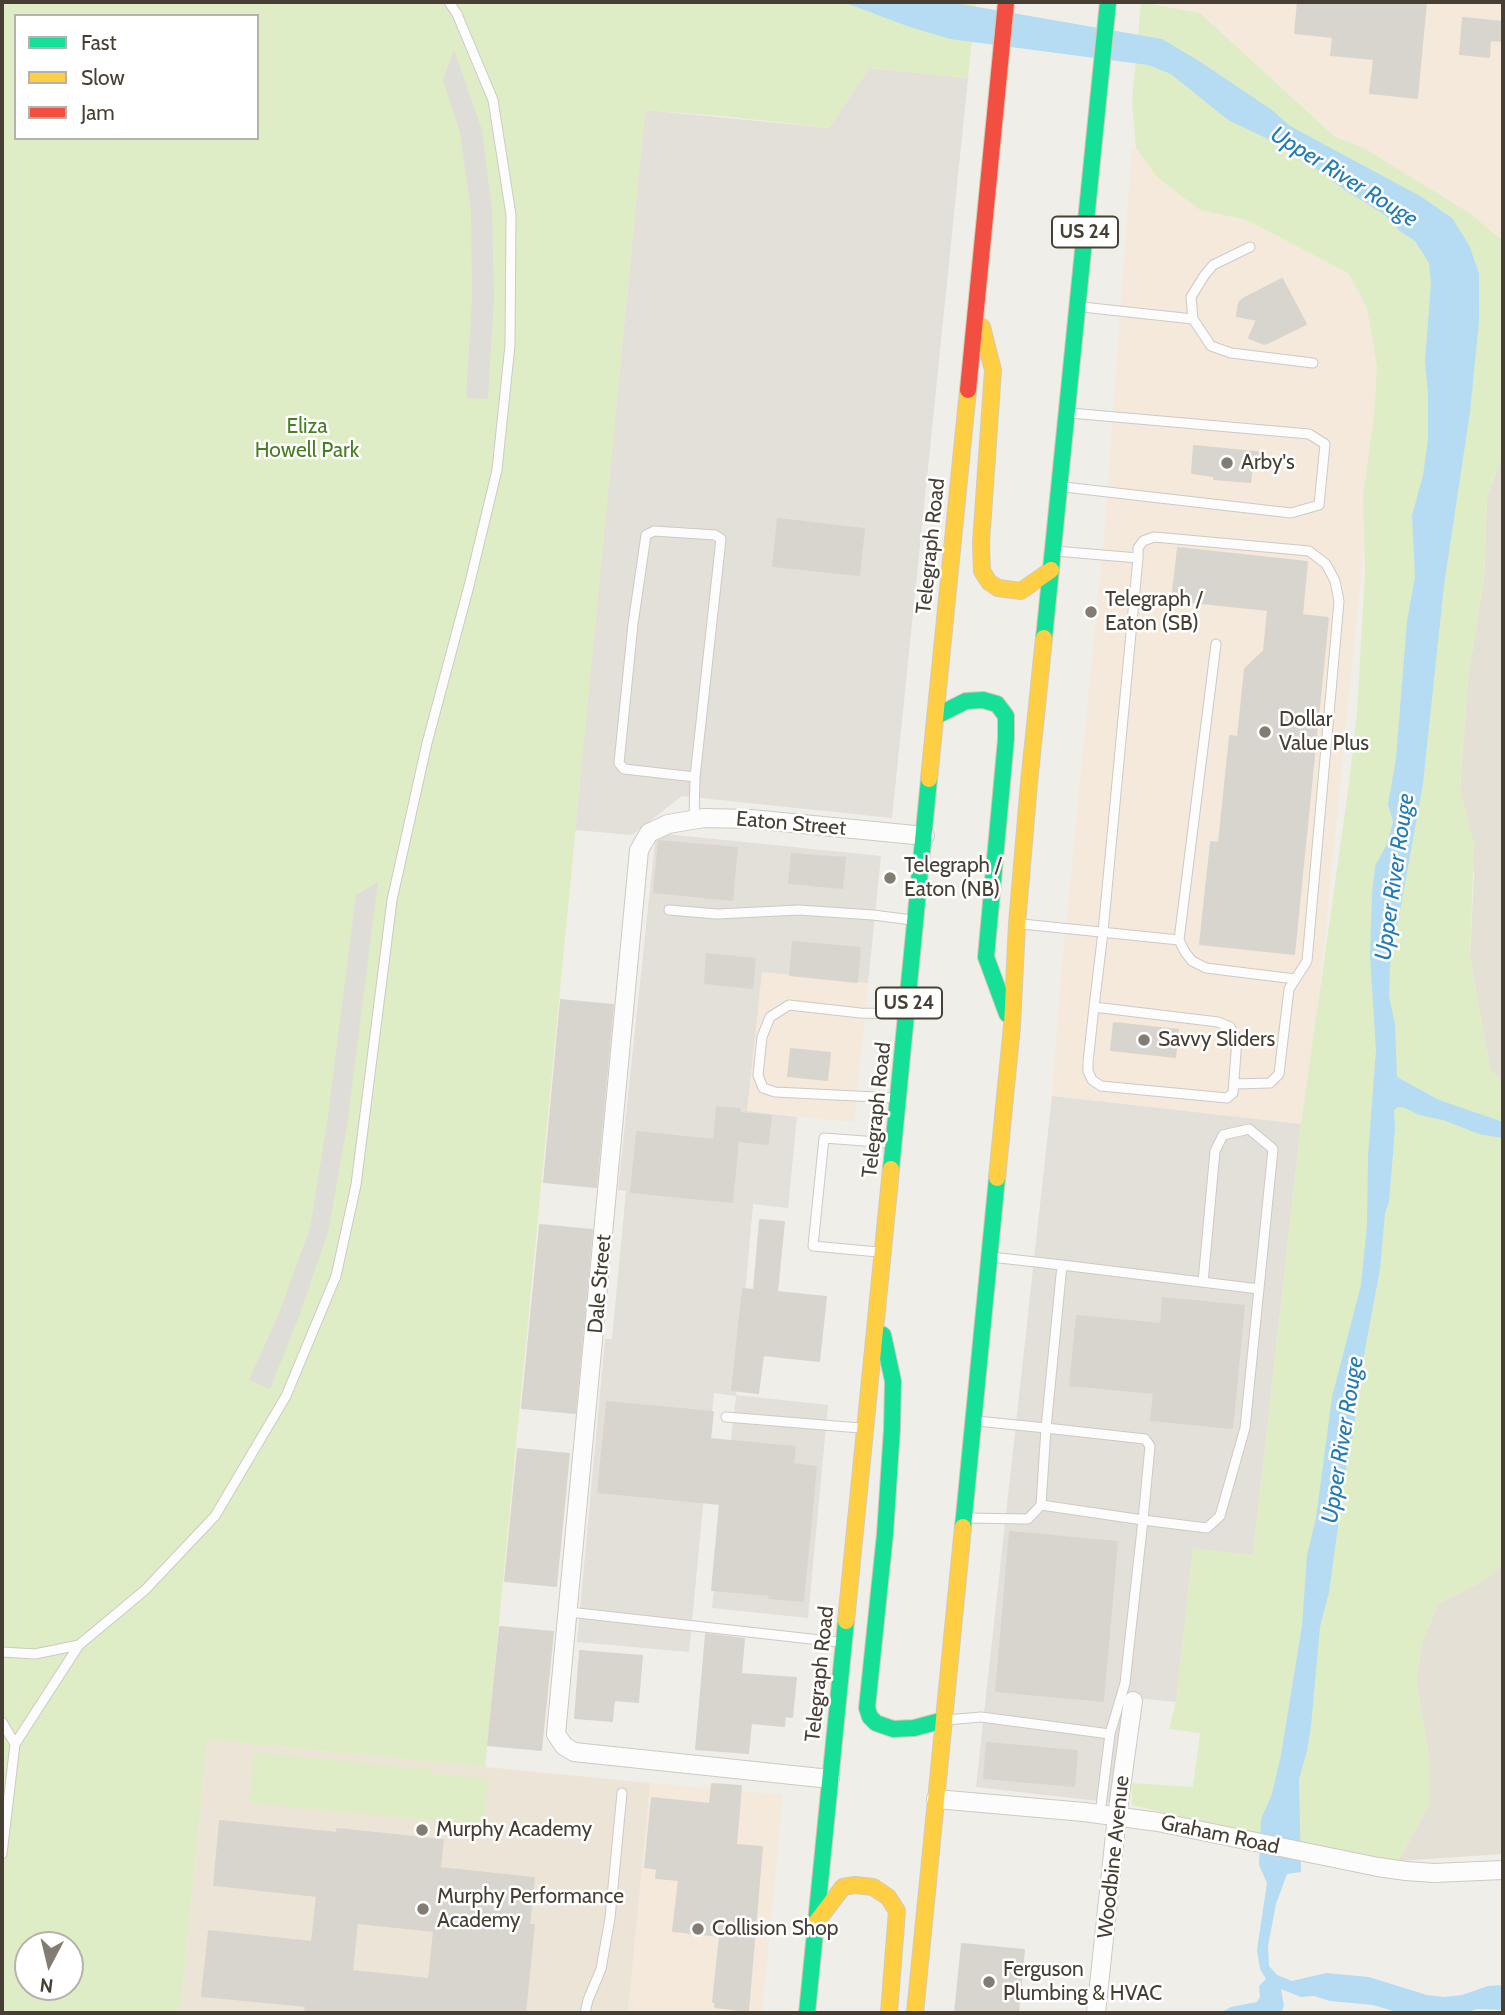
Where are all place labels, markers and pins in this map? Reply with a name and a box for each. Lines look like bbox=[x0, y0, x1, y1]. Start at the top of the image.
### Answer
place label: Arby's bbox=[1241, 450, 1295, 476]
marker: Arby's bbox=[1219, 455, 1235, 471]
place label: Telegraph / Eaton (SB) bbox=[1105, 587, 1203, 637]
marker: Telegraph / Eaton (SB) bbox=[1083, 604, 1099, 620]
place label: Dollar Value Plus bbox=[1279, 707, 1369, 757]
marker: Dollar Value Plus bbox=[1257, 724, 1273, 740]
place label: Telegraph / Eaton (NB) bbox=[904, 853, 1002, 903]
marker: Telegraph / Eaton (NB) bbox=[882, 870, 898, 886]
place label: Savvy Sliders bbox=[1158, 1027, 1275, 1053]
marker: Savvy Sliders bbox=[1136, 1032, 1152, 1048]
place label: Murphy Academy bbox=[436, 1817, 592, 1843]
marker: Murphy Academy bbox=[414, 1822, 430, 1838]
place label: Murphy Performance Academy bbox=[437, 1884, 624, 1934]
marker: Murphy Performance Academy bbox=[415, 1901, 431, 1917]
place label: Collision Shop bbox=[712, 1916, 838, 1942]
marker: Collision Shop bbox=[690, 1921, 706, 1937]
place label: Ferguson Plumbing & HVAC bbox=[1003, 1957, 1162, 2007]
marker: Ferguson Plumbing & HVAC bbox=[981, 1974, 997, 1990]

